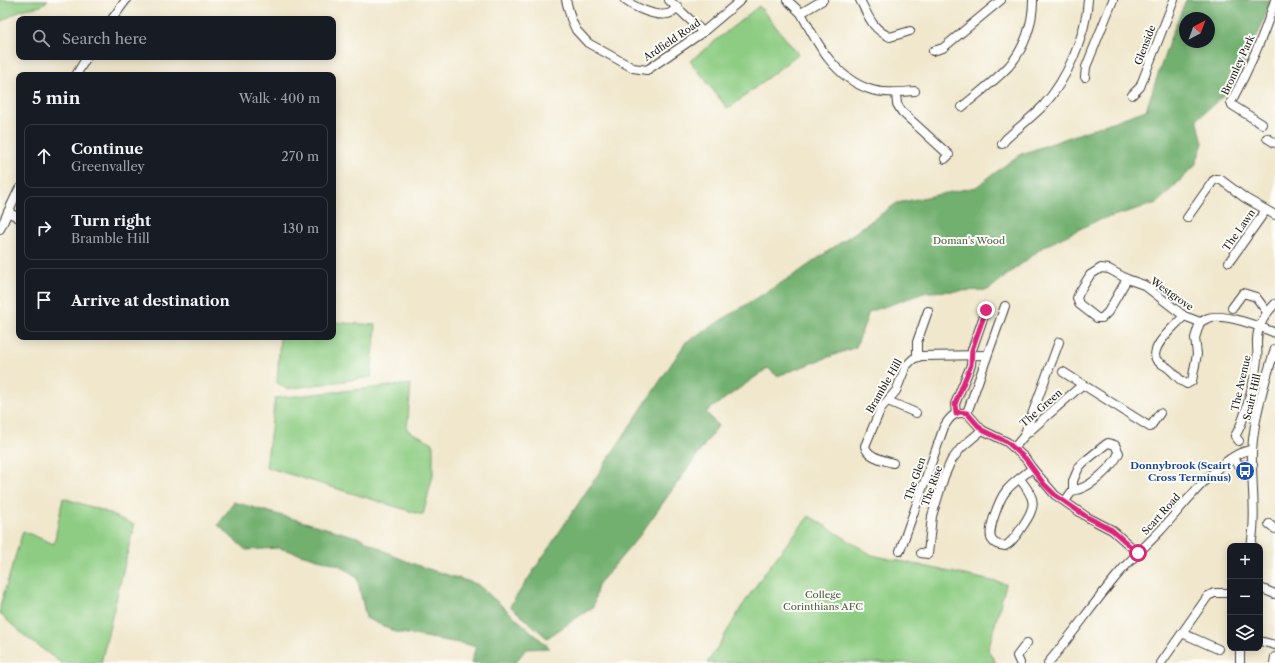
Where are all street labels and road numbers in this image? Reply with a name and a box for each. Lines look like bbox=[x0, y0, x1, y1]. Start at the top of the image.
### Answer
street label: Ardfield Road bbox=[640, 16, 703, 64]
street label: Glenside bbox=[1131, 23, 1159, 67]
street label: Bromley Park bbox=[1218, 32, 1258, 97]
street label: The Lawn bbox=[1220, 206, 1259, 253]
street label: Westgrove bbox=[1147, 274, 1196, 314]
street label: The Avenue bbox=[1228, 353, 1254, 412]
street label: Bramble Hill bbox=[863, 357, 905, 415]
street label: Scairt Hill bbox=[1240, 372, 1264, 422]
street label: The Green bbox=[1017, 386, 1065, 430]
street label: The Glen bbox=[902, 455, 929, 502]
street label: The Rise bbox=[919, 464, 945, 508]
street label: Scart Road bbox=[1139, 490, 1183, 538]

